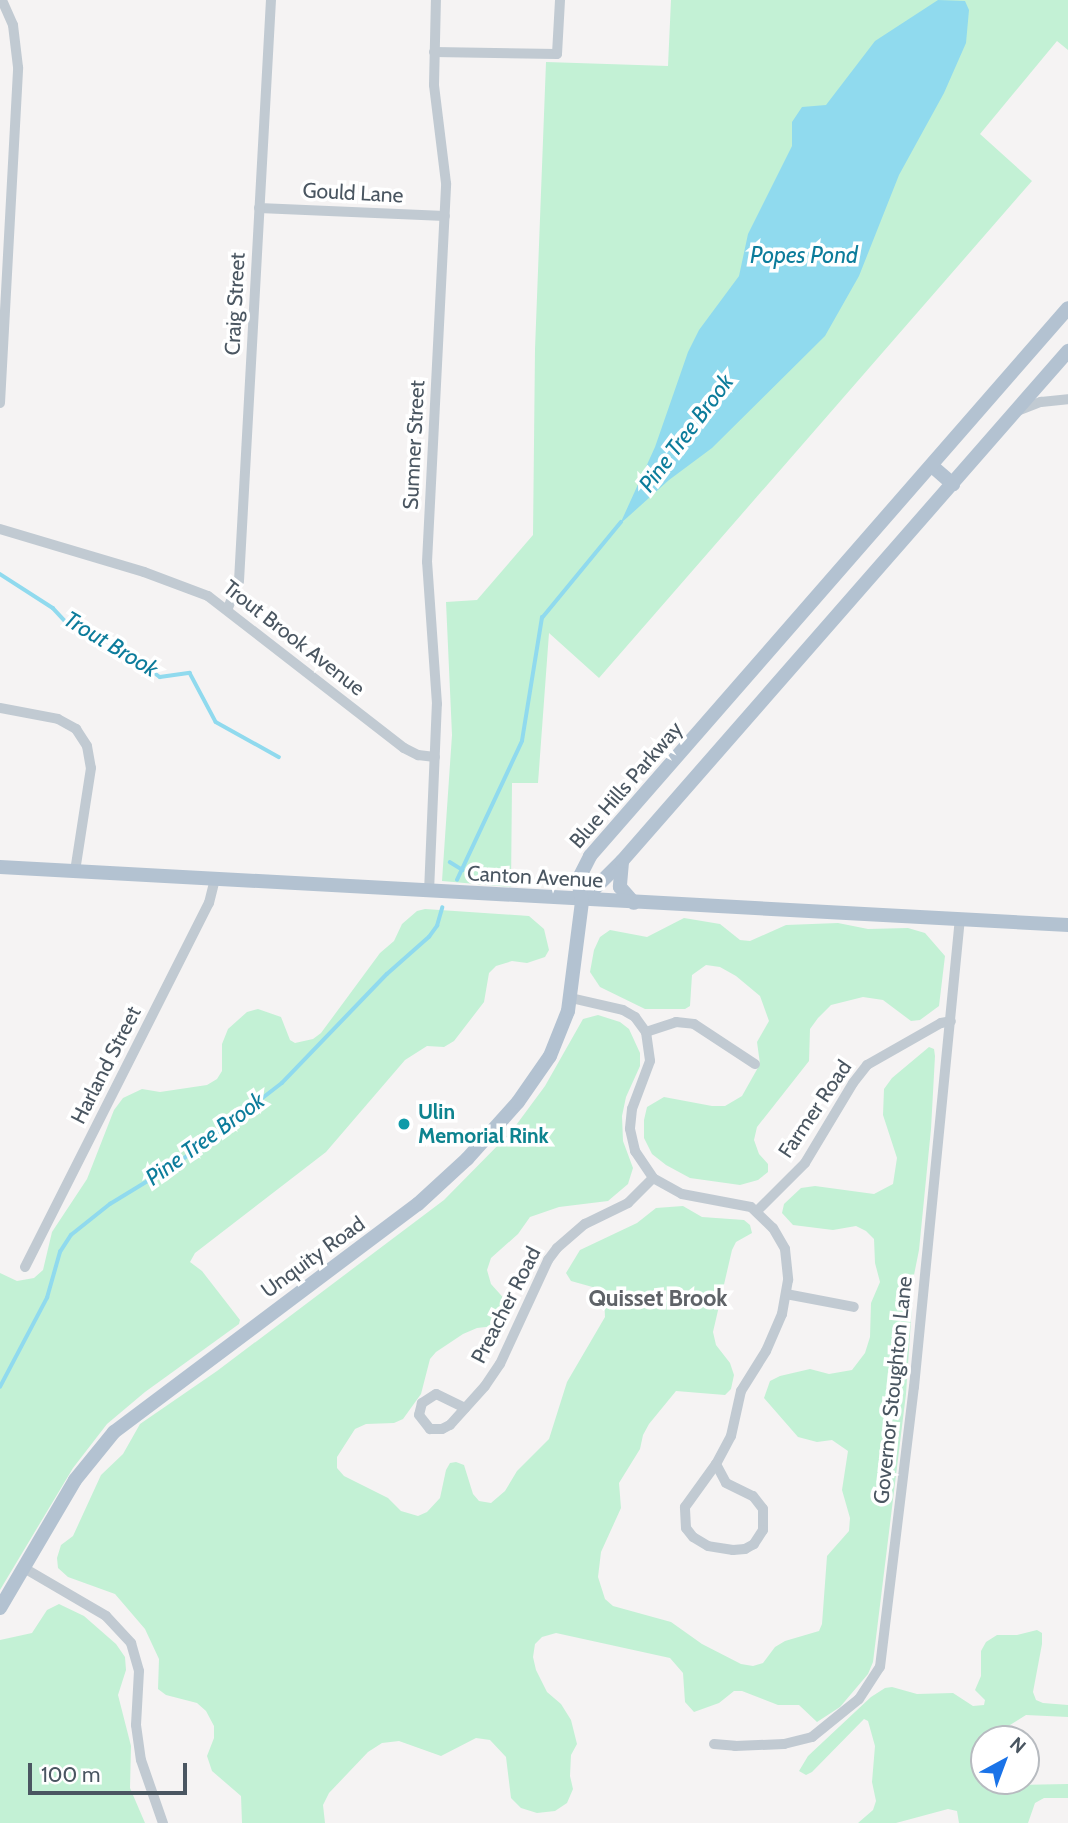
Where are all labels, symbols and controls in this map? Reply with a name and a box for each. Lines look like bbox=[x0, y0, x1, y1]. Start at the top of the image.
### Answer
street label: Gould Lane bbox=[302, 178, 404, 208]
water label: Popes Pond bbox=[750, 241, 858, 269]
street label: Craig Street bbox=[220, 252, 250, 356]
water label: Pine Tree Brook bbox=[633, 369, 739, 497]
street label: Sumner Street bbox=[398, 380, 430, 510]
street label: Trout Brook Avenue bbox=[218, 575, 370, 701]
water label: Trout Brook bbox=[59, 605, 163, 683]
street label: Blue Hills Parkway bbox=[564, 717, 688, 853]
street label: Canton Avenue bbox=[466, 861, 604, 893]
street label: Harland Street bbox=[66, 1002, 146, 1128]
street label: Farmer Road bbox=[773, 1055, 857, 1163]
water label: Pine Tree Brook bbox=[140, 1087, 270, 1191]
place label: Ulin Memorial Rink bbox=[418, 1099, 549, 1149]
marker: Ulin Memorial Rink bbox=[396, 1116, 412, 1132]
street label: Unquity Road bbox=[256, 1211, 370, 1303]
street label: Preacher Road bbox=[466, 1242, 546, 1368]
street label: Governor Stoughton Lane bbox=[869, 1275, 917, 1505]
district label: Quisset Brook bbox=[589, 1284, 727, 1312]
north arrow bbox=[970, 1725, 1040, 1795]
text: N bbox=[1005, 1732, 1030, 1758]
scale bar bbox=[32, 1750, 191, 1794]
text: 100 m bbox=[41, 1762, 100, 1787]

